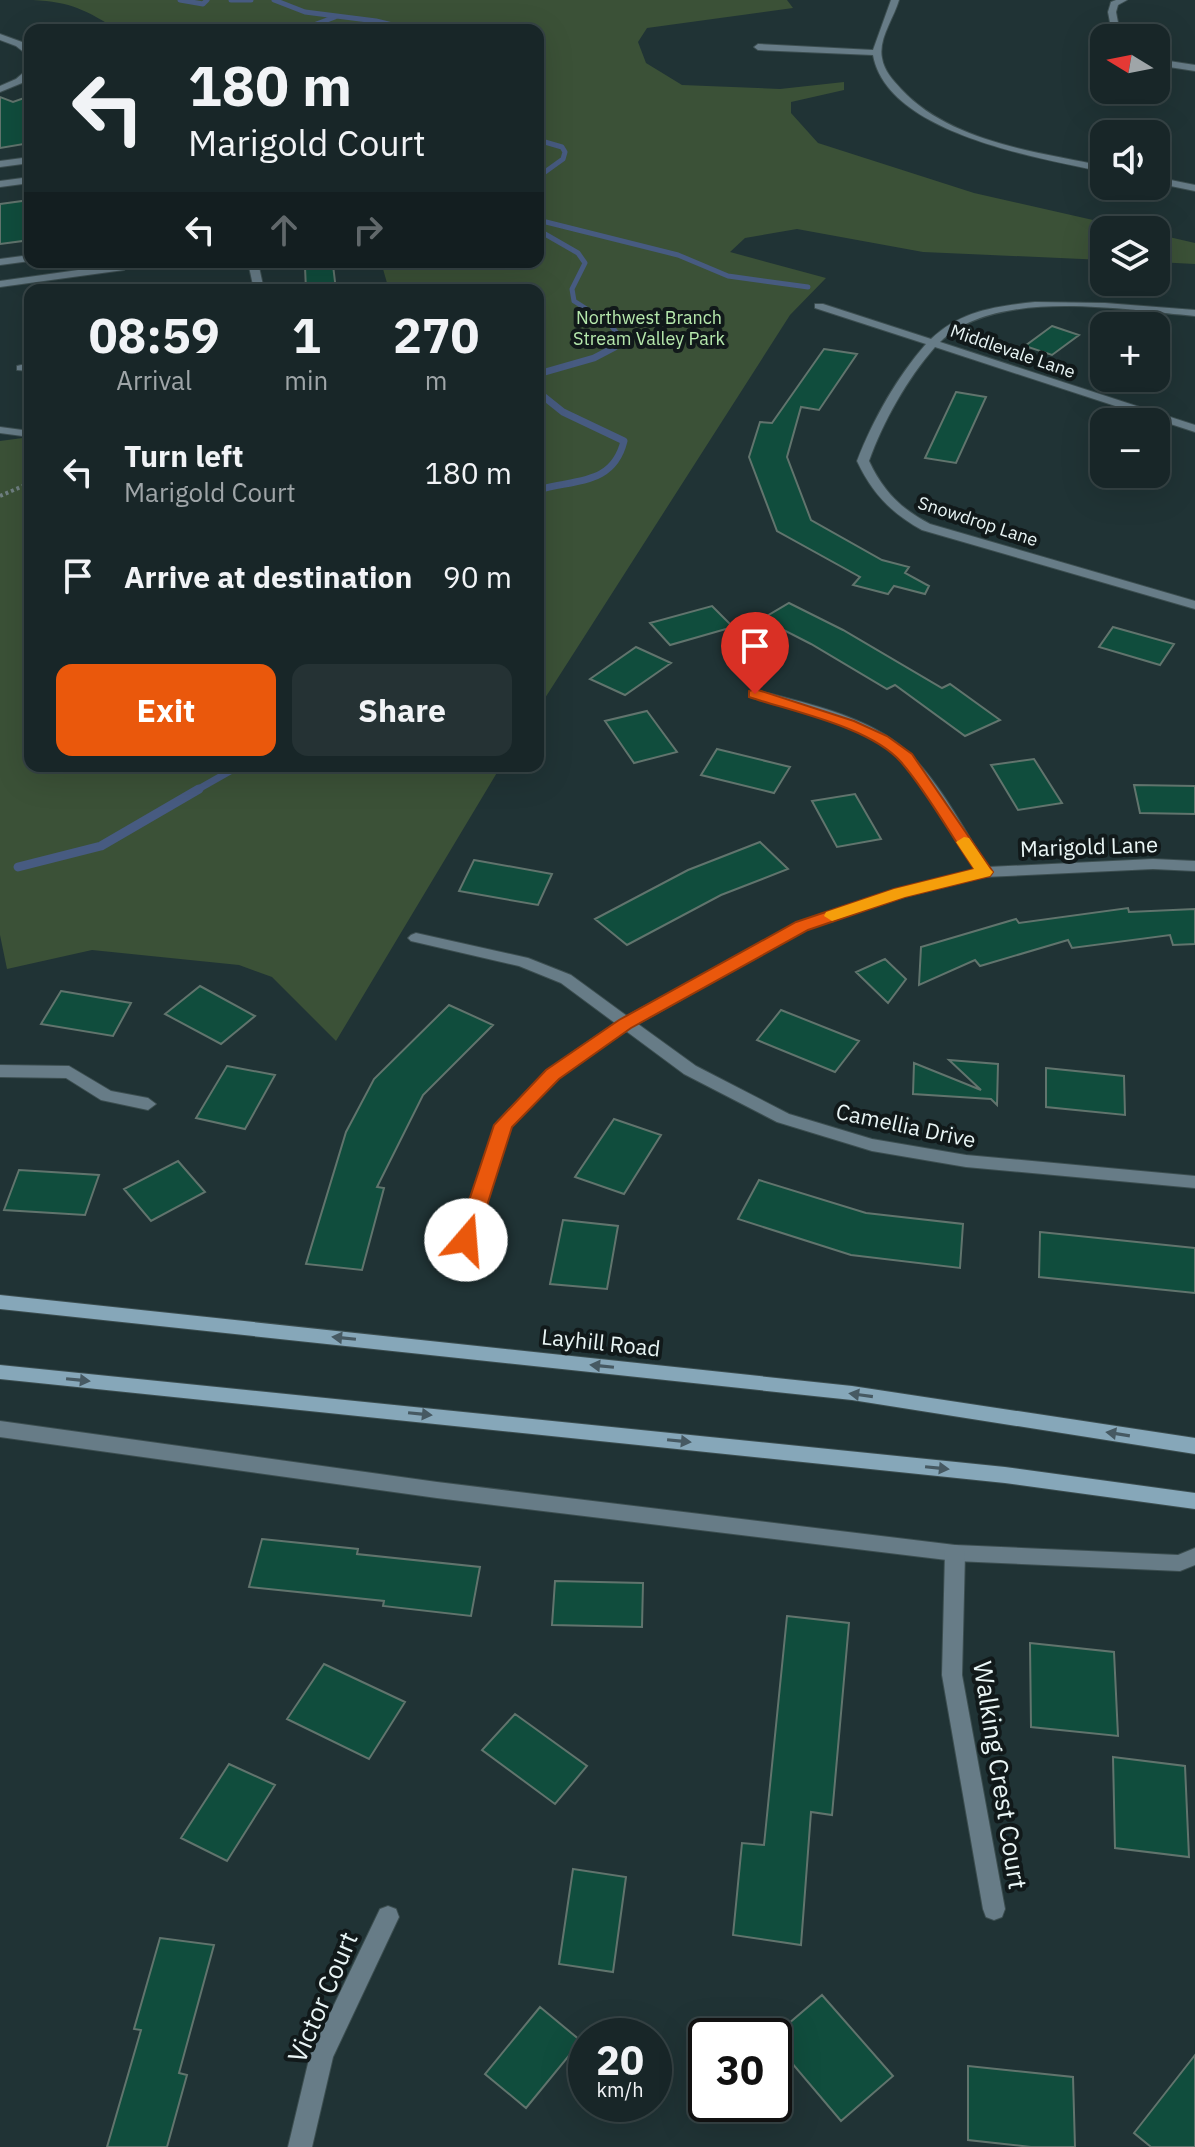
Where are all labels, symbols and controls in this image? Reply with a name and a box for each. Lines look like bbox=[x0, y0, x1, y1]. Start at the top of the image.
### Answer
north arrow bbox=[1090, 24, 1170, 104]
map controls bbox=[1090, 24, 1170, 488]
text: 180 m bbox=[188, 49, 352, 121]
icon: left bbox=[56, 56, 160, 160]
text: Marigold Court bbox=[188, 119, 426, 166]
button: sound bbox=[1090, 120, 1170, 200]
icon: left bbox=[178, 208, 222, 252]
icon: ahead bbox=[262, 208, 306, 252]
icon: right bbox=[346, 208, 390, 252]
button: layers bbox=[1090, 216, 1170, 296]
text: 08:59 bbox=[89, 304, 220, 366]
text: 1 bbox=[292, 304, 321, 366]
text: 270 bbox=[393, 304, 479, 366]
park label: Northwest Branch Stream Valley Park bbox=[573, 306, 725, 350]
button: + bbox=[1090, 312, 1170, 392]
street label: Middlevale Lane bbox=[947, 319, 1079, 383]
text: Arrival bbox=[116, 363, 192, 397]
text: min bbox=[284, 363, 328, 397]
text: m bbox=[425, 363, 447, 397]
button: − bbox=[1090, 408, 1170, 488]
text: Turn left bbox=[124, 436, 243, 475]
icon: left bbox=[56, 450, 100, 494]
text: 180 m bbox=[425, 453, 512, 492]
text: Marigold Court bbox=[124, 475, 296, 509]
street label: Snowdrop Lane bbox=[915, 491, 1041, 551]
icon: arrive bbox=[56, 554, 100, 598]
text: Arrive at destination bbox=[124, 557, 412, 596]
text: 90 m bbox=[443, 557, 512, 596]
pin bbox=[721, 612, 789, 694]
icon: arrive bbox=[733, 624, 777, 668]
button: Exit bbox=[56, 664, 276, 756]
button: Share bbox=[292, 664, 512, 756]
street label: Marigold Lane bbox=[1019, 829, 1159, 863]
street label: Camellia Drive bbox=[834, 1096, 978, 1154]
position arrow bbox=[424, 1198, 508, 1282]
street label: Layhill Road bbox=[540, 1321, 662, 1363]
one-way arrow bbox=[331, 1332, 356, 1345]
one-way arrow bbox=[590, 1360, 615, 1373]
one-way arrow bbox=[66, 1373, 91, 1386]
one-way arrow bbox=[848, 1388, 873, 1401]
one-way arrow bbox=[408, 1407, 433, 1420]
one-way arrow bbox=[1105, 1427, 1130, 1440]
one-way arrow bbox=[666, 1434, 691, 1447]
one-way arrow bbox=[925, 1461, 950, 1474]
street label: Walking Crest Court bbox=[966, 1658, 1036, 1892]
street label: Victor Court bbox=[279, 1926, 365, 2068]
speed limit sign: 30 bbox=[688, 2018, 792, 2122]
text: 20 bbox=[596, 2034, 644, 2086]
text: km/h bbox=[596, 2076, 644, 2103]

